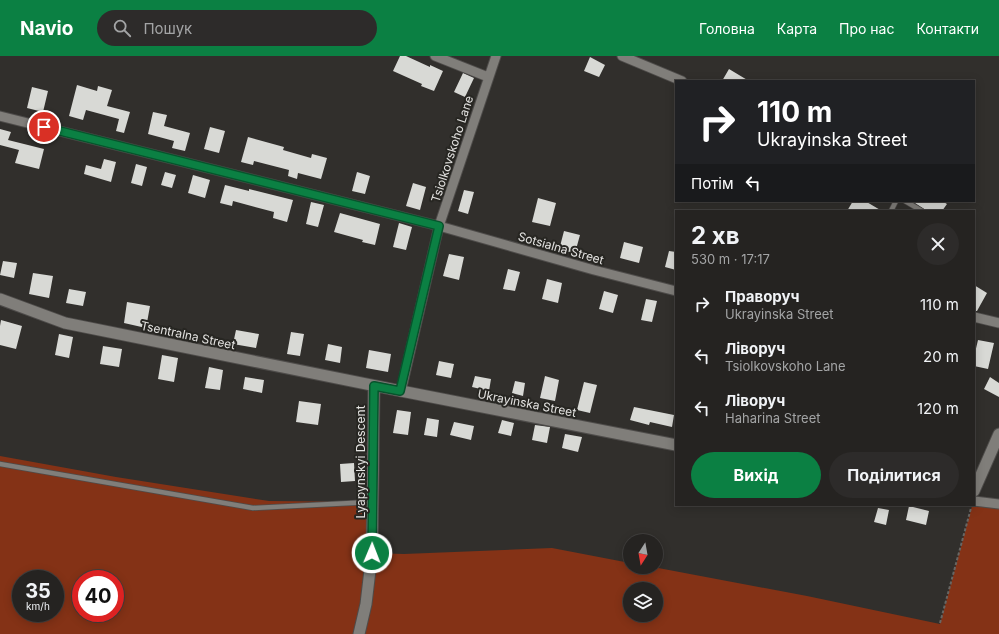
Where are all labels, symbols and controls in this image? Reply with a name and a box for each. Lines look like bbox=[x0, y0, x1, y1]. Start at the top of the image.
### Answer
search box bbox=[97, 10, 377, 46]
text: Navio bbox=[20, 17, 73, 40]
icon: search bbox=[111, 17, 133, 39]
text: Пошук bbox=[143, 19, 192, 38]
text: Головна bbox=[699, 20, 755, 37]
text: Карта bbox=[777, 20, 817, 37]
text: Про нас bbox=[839, 20, 894, 37]
text: Контакти bbox=[916, 20, 979, 37]
street label: Tsiolkovskoho Lane bbox=[428, 94, 476, 204]
text: 110 m bbox=[757, 95, 832, 129]
icon: right bbox=[691, 96, 743, 148]
pin bbox=[27, 110, 61, 144]
icon: arrive bbox=[33, 116, 55, 138]
text: Ukrayinska Street bbox=[757, 129, 907, 150]
icon: left bbox=[742, 172, 764, 194]
text: Потім bbox=[691, 174, 734, 193]
text: 2 хв bbox=[691, 221, 740, 250]
button: close bbox=[917, 223, 959, 265]
street label: Sotsialna Street bbox=[516, 229, 606, 267]
text: 530 m · 17:17 bbox=[691, 251, 770, 267]
text: Праворуч bbox=[725, 287, 799, 306]
icon: right bbox=[691, 293, 713, 315]
text: 110 m bbox=[920, 295, 959, 314]
text: Ukrayinska Street bbox=[725, 306, 834, 322]
street label: Tsentralna Street bbox=[139, 318, 237, 352]
text: Ліворуч bbox=[725, 339, 785, 358]
icon: left bbox=[691, 345, 713, 367]
text: 20 m bbox=[923, 347, 959, 366]
text: Tsiolkovskoho Lane bbox=[725, 358, 846, 374]
street label: Ukrayinska Street bbox=[476, 386, 578, 420]
text: Ліворуч bbox=[725, 391, 785, 410]
icon: left bbox=[691, 397, 713, 419]
text: 120 m bbox=[917, 399, 959, 418]
street label: Lyapynskyi Descent bbox=[353, 405, 368, 519]
text: Haharina Street bbox=[725, 410, 821, 426]
button: Вихід bbox=[691, 452, 821, 498]
button: Поділитися bbox=[829, 452, 959, 498]
position arrow bbox=[351, 532, 393, 574]
north arrow bbox=[623, 534, 663, 574]
map controls bbox=[623, 534, 663, 622]
speed limit sign: 40 bbox=[72, 570, 124, 622]
text: 35 bbox=[25, 579, 51, 603]
button: layers bbox=[623, 582, 663, 622]
text: km/h bbox=[26, 600, 50, 612]

